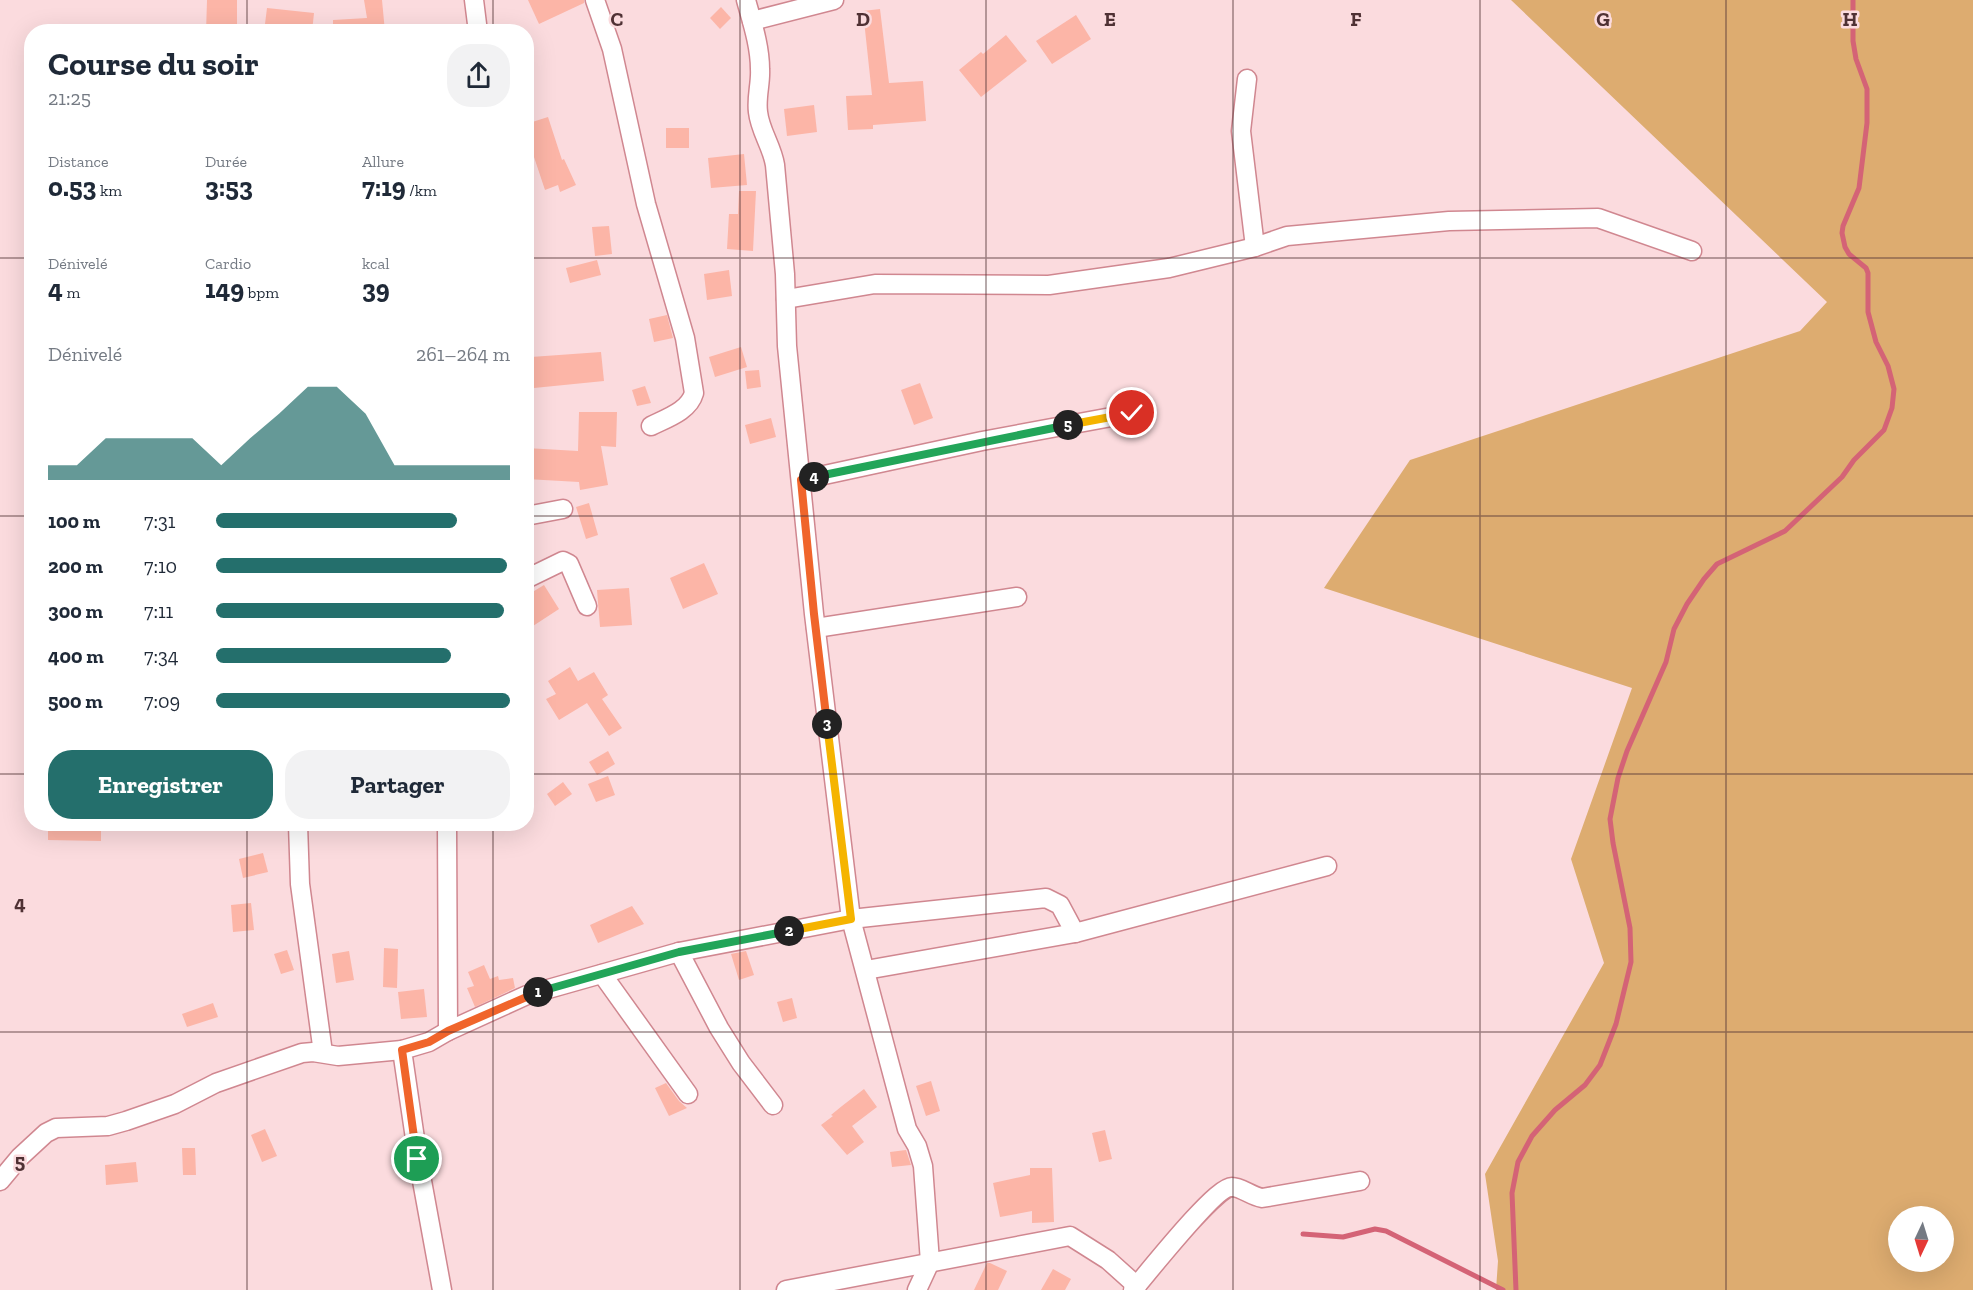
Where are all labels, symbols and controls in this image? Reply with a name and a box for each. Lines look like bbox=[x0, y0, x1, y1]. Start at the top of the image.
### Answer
text: C bbox=[611, 7, 624, 31]
text: D bbox=[856, 7, 870, 31]
text: E bbox=[1104, 7, 1116, 31]
text: F bbox=[1350, 7, 1362, 31]
text: G bbox=[1596, 7, 1610, 31]
text: H bbox=[1842, 7, 1858, 31]
text: Course du soir bbox=[48, 44, 259, 83]
button: share bbox=[447, 44, 510, 107]
text: 21:25 bbox=[48, 86, 91, 110]
text: Distance bbox=[48, 152, 109, 171]
text: Durée bbox=[205, 152, 247, 171]
text: Allure bbox=[362, 152, 404, 171]
text: 0.53 bbox=[48, 171, 96, 203]
text: 3:53 bbox=[205, 171, 253, 203]
text: 7:19 bbox=[362, 171, 406, 203]
text: km bbox=[96, 181, 122, 200]
text: /km bbox=[406, 181, 437, 200]
text: Dénivelé bbox=[48, 254, 107, 273]
text: Cardio bbox=[205, 254, 251, 273]
text: kcal bbox=[362, 254, 389, 273]
text: 4 bbox=[48, 273, 63, 305]
text: 149 bbox=[205, 273, 244, 305]
text: 39 bbox=[362, 273, 390, 305]
text: m bbox=[63, 283, 80, 302]
text: bpm bbox=[244, 283, 279, 302]
text: Dénivelé bbox=[48, 342, 122, 366]
text: 261–264 m bbox=[416, 342, 510, 366]
pin bbox=[1106, 387, 1157, 438]
icon: check bbox=[1115, 396, 1148, 429]
pin: 5 bbox=[1053, 410, 1083, 440]
text: 5 bbox=[1064, 415, 1072, 434]
pin: 4 bbox=[799, 462, 829, 492]
text: 4 bbox=[809, 467, 819, 486]
text: 100 m bbox=[48, 509, 100, 533]
text: 7:31 bbox=[144, 509, 175, 533]
text: 200 m bbox=[48, 554, 103, 578]
text: 7:10 bbox=[144, 554, 177, 578]
text: 300 m bbox=[48, 599, 103, 623]
text: 7:11 bbox=[144, 599, 173, 623]
text: 400 m bbox=[48, 644, 104, 668]
text: 7:34 bbox=[144, 644, 178, 668]
text: 500 m bbox=[48, 689, 103, 713]
text: 7:09 bbox=[144, 689, 180, 713]
pin: 3 bbox=[812, 709, 842, 739]
text: 3 bbox=[823, 714, 831, 733]
button: Enregistrer bbox=[48, 750, 273, 819]
button: Partager bbox=[285, 750, 510, 819]
text: 4 bbox=[14, 891, 26, 915]
pin: 2 bbox=[774, 916, 804, 946]
text: 2 bbox=[785, 921, 793, 940]
pin: 1 bbox=[523, 977, 553, 1007]
text: 1 bbox=[535, 982, 541, 1001]
pin bbox=[391, 1133, 442, 1184]
icon: arrive bbox=[400, 1142, 433, 1175]
text: 5 bbox=[15, 1149, 25, 1173]
north arrow bbox=[1888, 1206, 1954, 1272]
map controls bbox=[1888, 1206, 1954, 1272]

